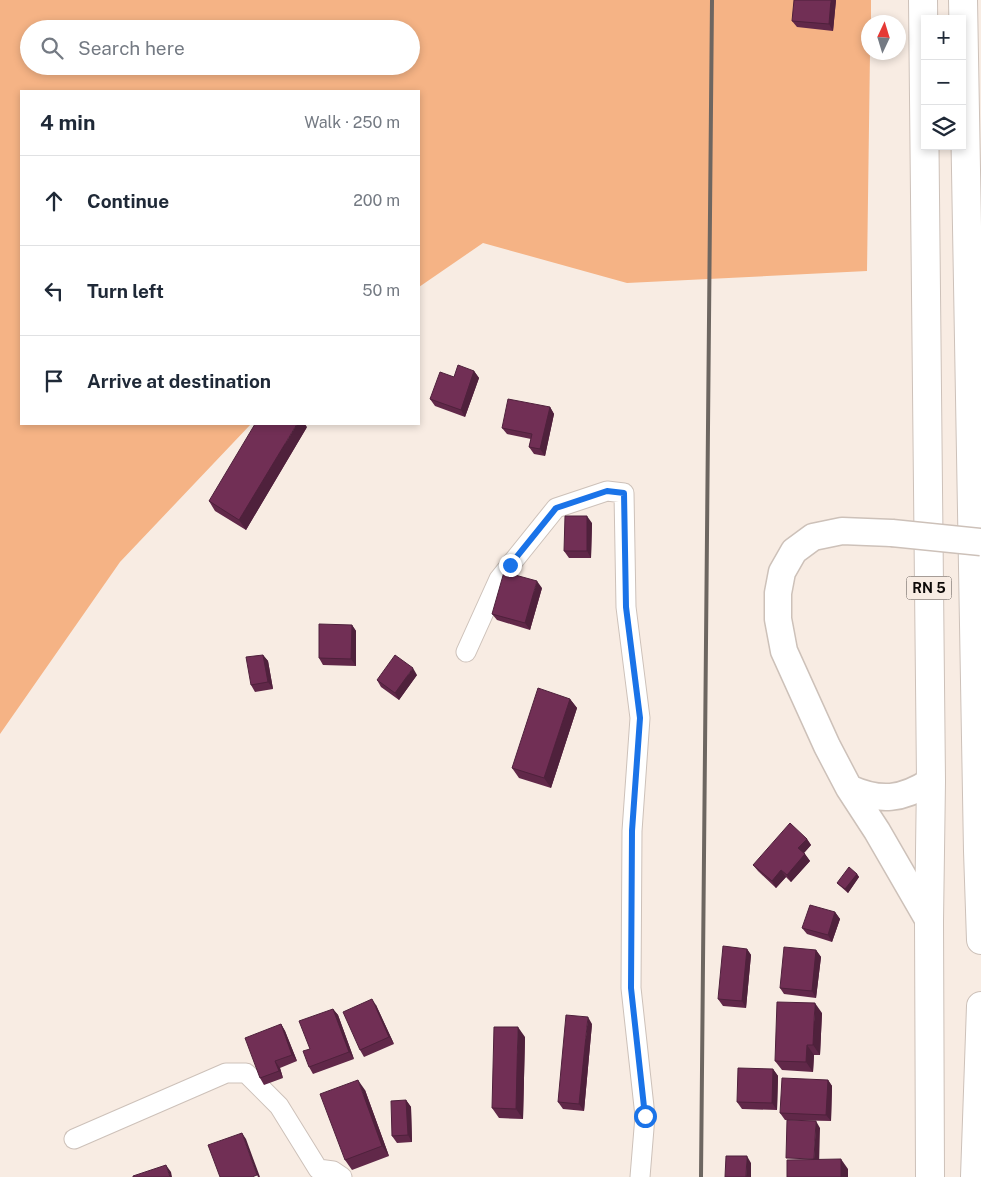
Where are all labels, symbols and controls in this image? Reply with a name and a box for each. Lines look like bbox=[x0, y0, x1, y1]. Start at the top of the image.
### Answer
north arrow bbox=[861, 15, 906, 60]
map controls bbox=[921, 15, 966, 150]
button: + bbox=[921, 15, 966, 60]
search box bbox=[20, 20, 420, 75]
icon: search bbox=[38, 34, 66, 62]
text: Search here bbox=[78, 37, 185, 59]
button: − bbox=[921, 60, 966, 105]
button: layers bbox=[921, 105, 966, 150]
text: 4 min bbox=[40, 110, 95, 135]
text: Walk · 250 m bbox=[304, 113, 400, 132]
icon: ahead bbox=[40, 187, 68, 215]
text: Continue bbox=[87, 190, 169, 212]
text: 200 m bbox=[353, 191, 400, 210]
icon: left bbox=[40, 277, 68, 305]
text: Turn left bbox=[87, 280, 164, 302]
text: 50 m bbox=[362, 281, 400, 300]
icon: arrive bbox=[40, 367, 68, 395]
text: Arrive at destination bbox=[87, 370, 271, 392]
route end bbox=[499, 554, 522, 577]
road number: RN 5 bbox=[906, 576, 952, 600]
route start bbox=[634, 1105, 657, 1128]

